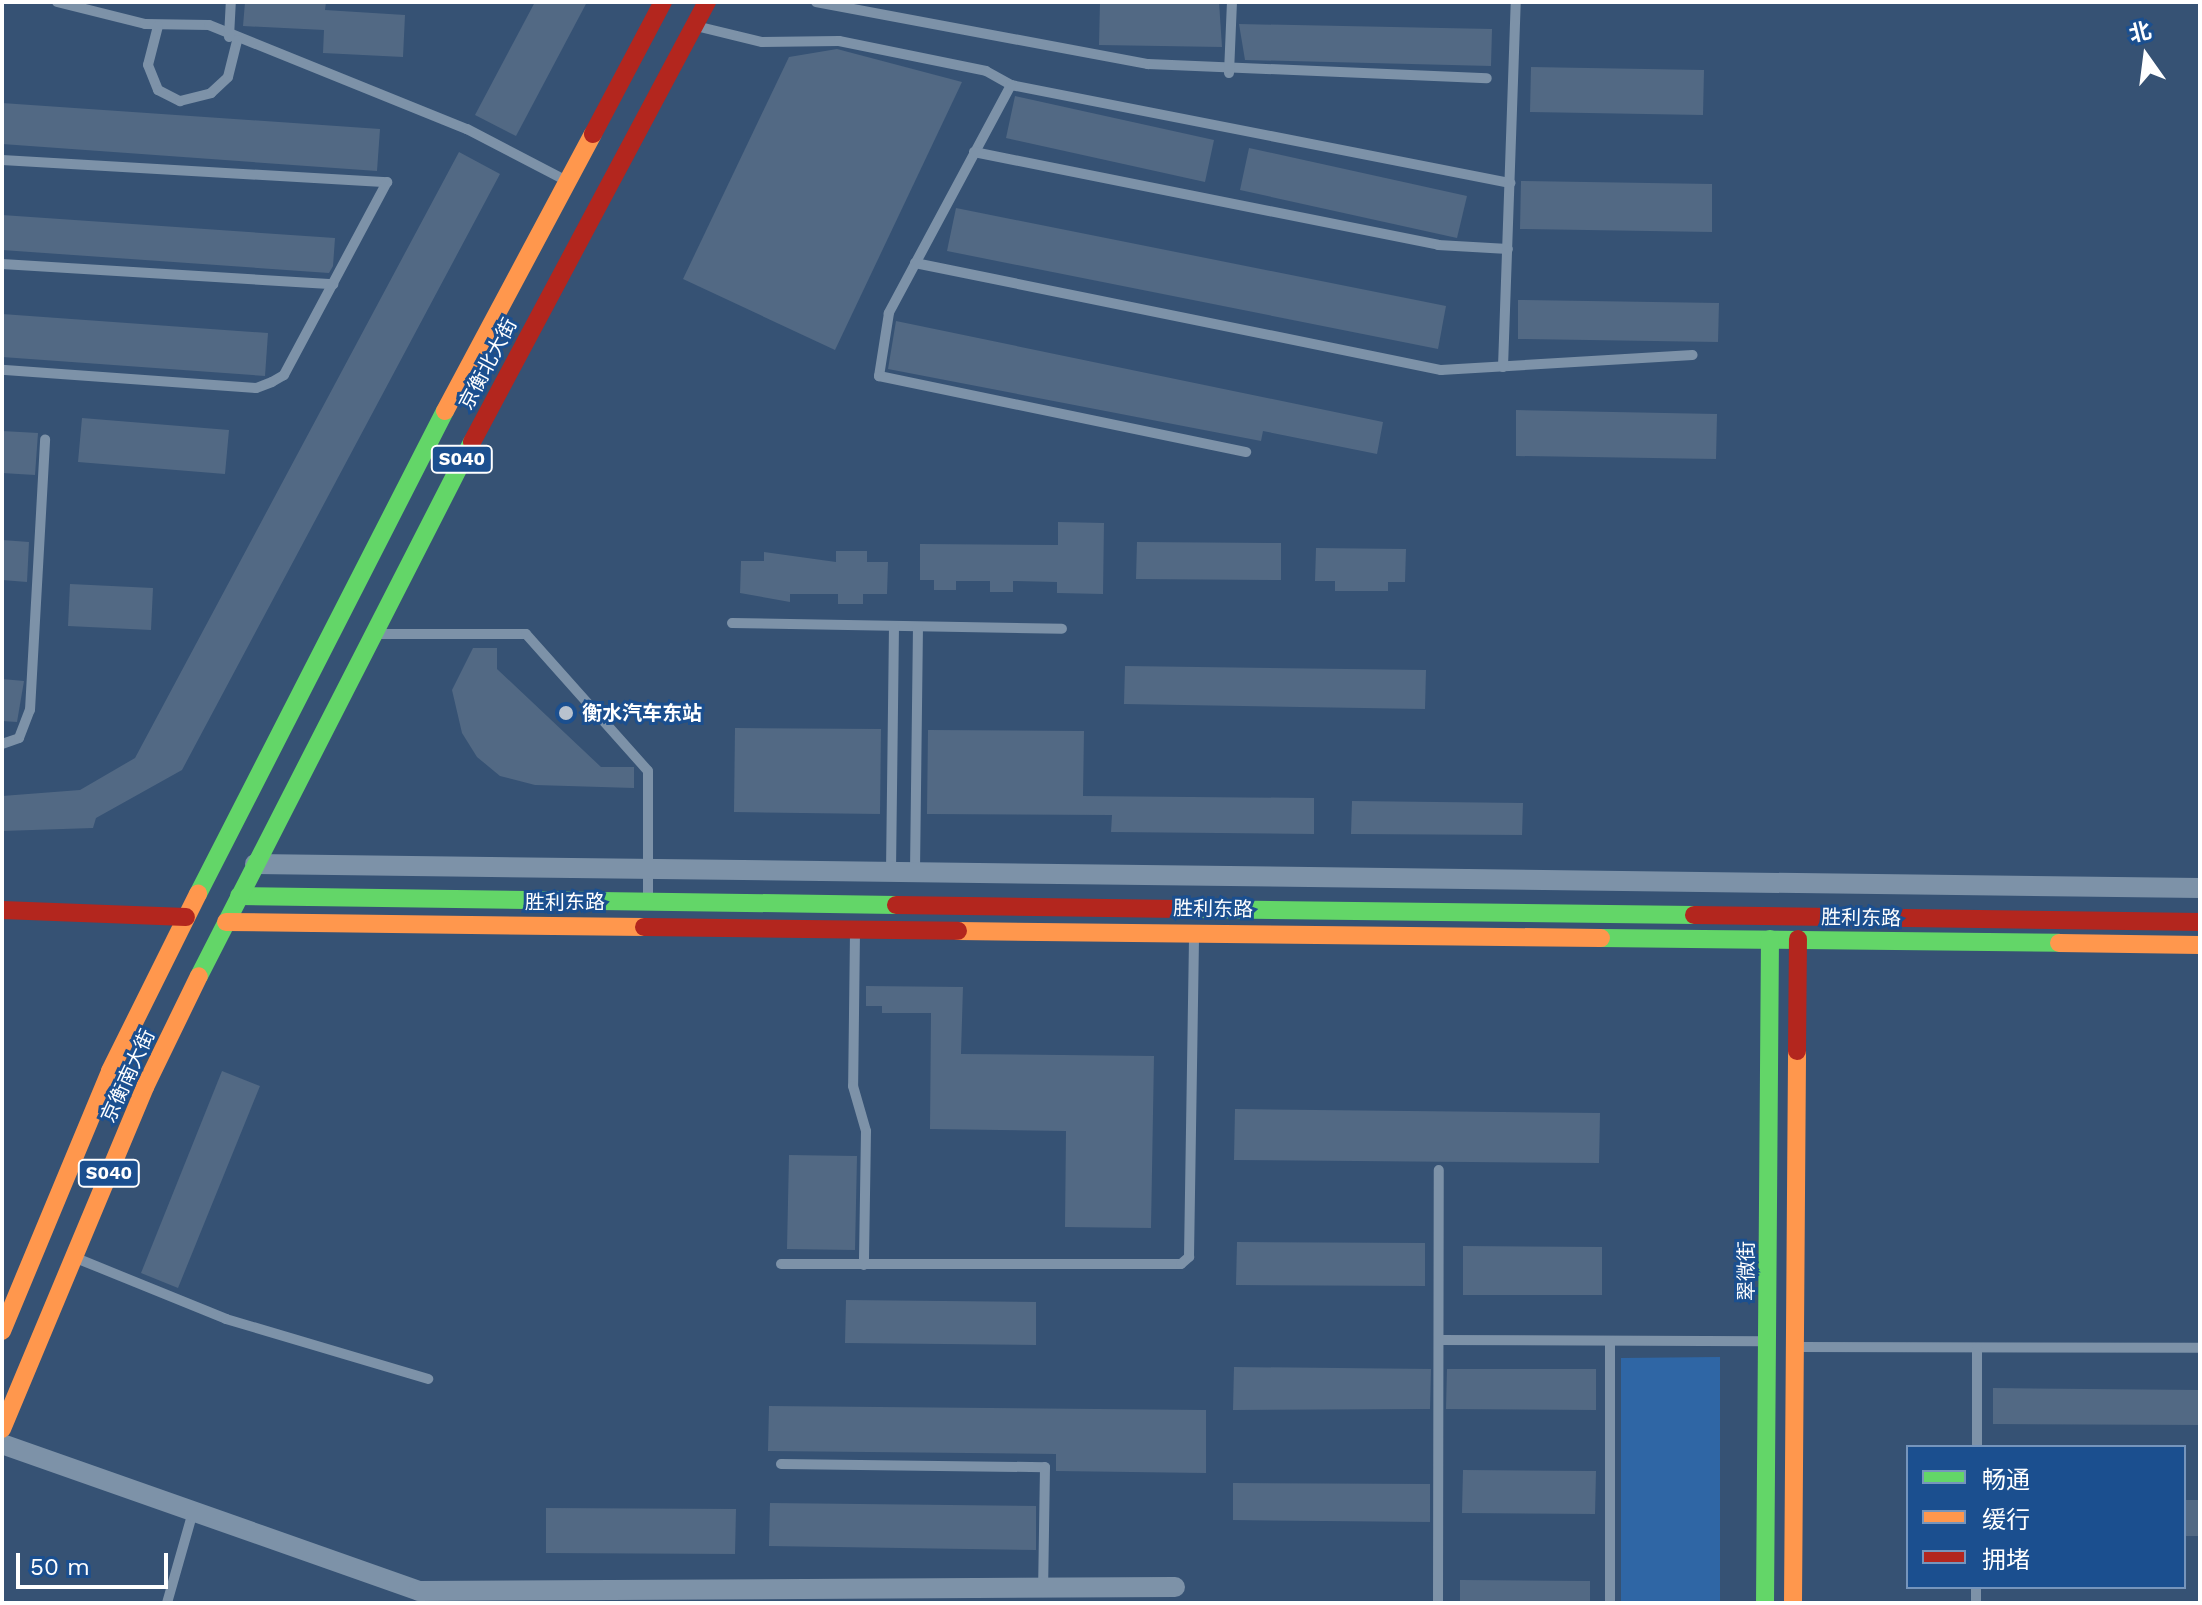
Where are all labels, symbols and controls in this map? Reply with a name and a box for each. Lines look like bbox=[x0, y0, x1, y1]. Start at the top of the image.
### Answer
north arrow bbox=[2106, 16, 2186, 96]
text: 北 bbox=[2126, 17, 2154, 47]
street label: 京衡北大街 bbox=[454, 314, 522, 414]
road number: S040 bbox=[430, 445, 494, 473]
place label: 衡水汽车东站 bbox=[582, 701, 702, 725]
marker: 衡水汽车东站 bbox=[557, 704, 575, 722]
street label: 胜利东路 bbox=[525, 890, 605, 914]
street label: 胜利东路 bbox=[1173, 896, 1253, 922]
street label: 胜利东路 bbox=[1821, 905, 1901, 931]
street label: 京衡南大街 bbox=[96, 1026, 160, 1126]
road number: S040 bbox=[77, 1159, 141, 1187]
street label: 翠微街 bbox=[1734, 1241, 1758, 1301]
legend bbox=[1906, 1445, 2186, 1589]
text: 畅通 bbox=[1982, 1466, 2030, 1494]
text: 缓行 bbox=[1982, 1506, 2030, 1534]
scale bar bbox=[20, 1537, 172, 1587]
text: 拥堵 bbox=[1982, 1546, 2030, 1574]
text: 50 m bbox=[30, 1553, 90, 1581]

